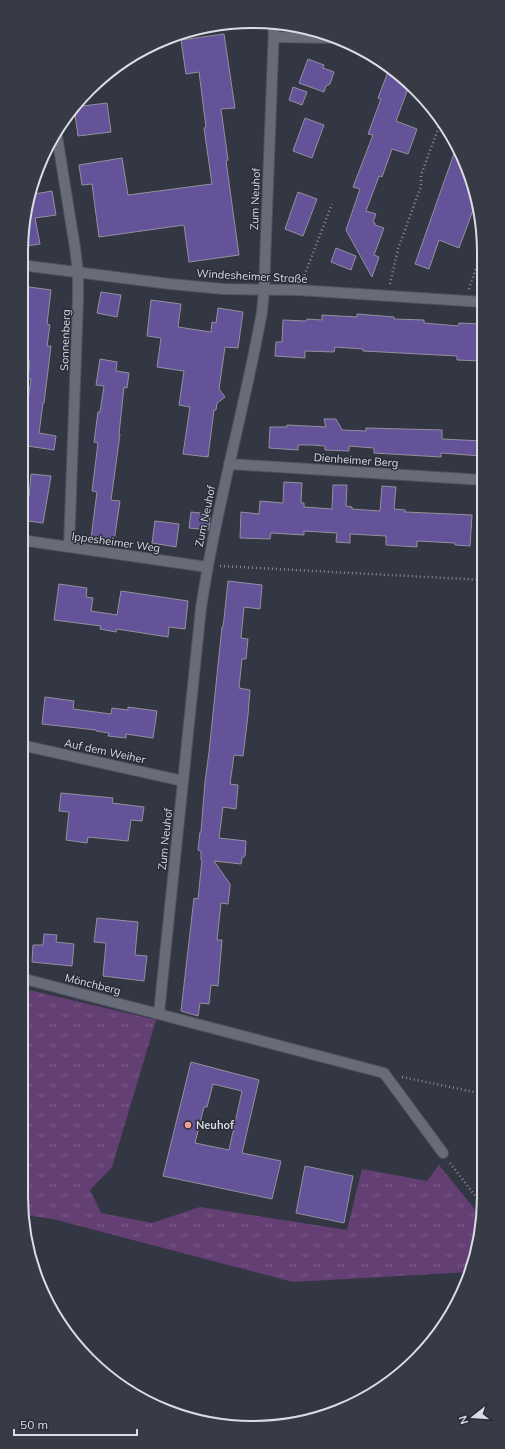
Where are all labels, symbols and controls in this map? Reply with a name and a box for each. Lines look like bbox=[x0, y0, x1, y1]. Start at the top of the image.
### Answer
street label: Zum Neuhof bbox=[247, 167, 263, 230]
street label: Windesheimer Straße bbox=[196, 266, 308, 286]
street label: Sonnenberg bbox=[57, 309, 73, 371]
street label: Dienheimer Berg bbox=[313, 450, 399, 470]
street label: Zum Neuhof bbox=[192, 484, 218, 548]
street label: Ippesheimer Weg bbox=[71, 529, 161, 555]
street label: Auf dem Weiher bbox=[63, 736, 147, 766]
street label: Zum Neuhof bbox=[155, 807, 175, 871]
street label: Mönchberg bbox=[64, 970, 122, 998]
place label: Neuhof bbox=[196, 1118, 235, 1132]
marker: Neuhof bbox=[183, 1120, 193, 1130]
north arrow bbox=[453, 1397, 493, 1437]
scale bar bbox=[14, 1411, 137, 1437]
text: N bbox=[456, 1414, 471, 1426]
text: 50 m bbox=[20, 1417, 48, 1432]

